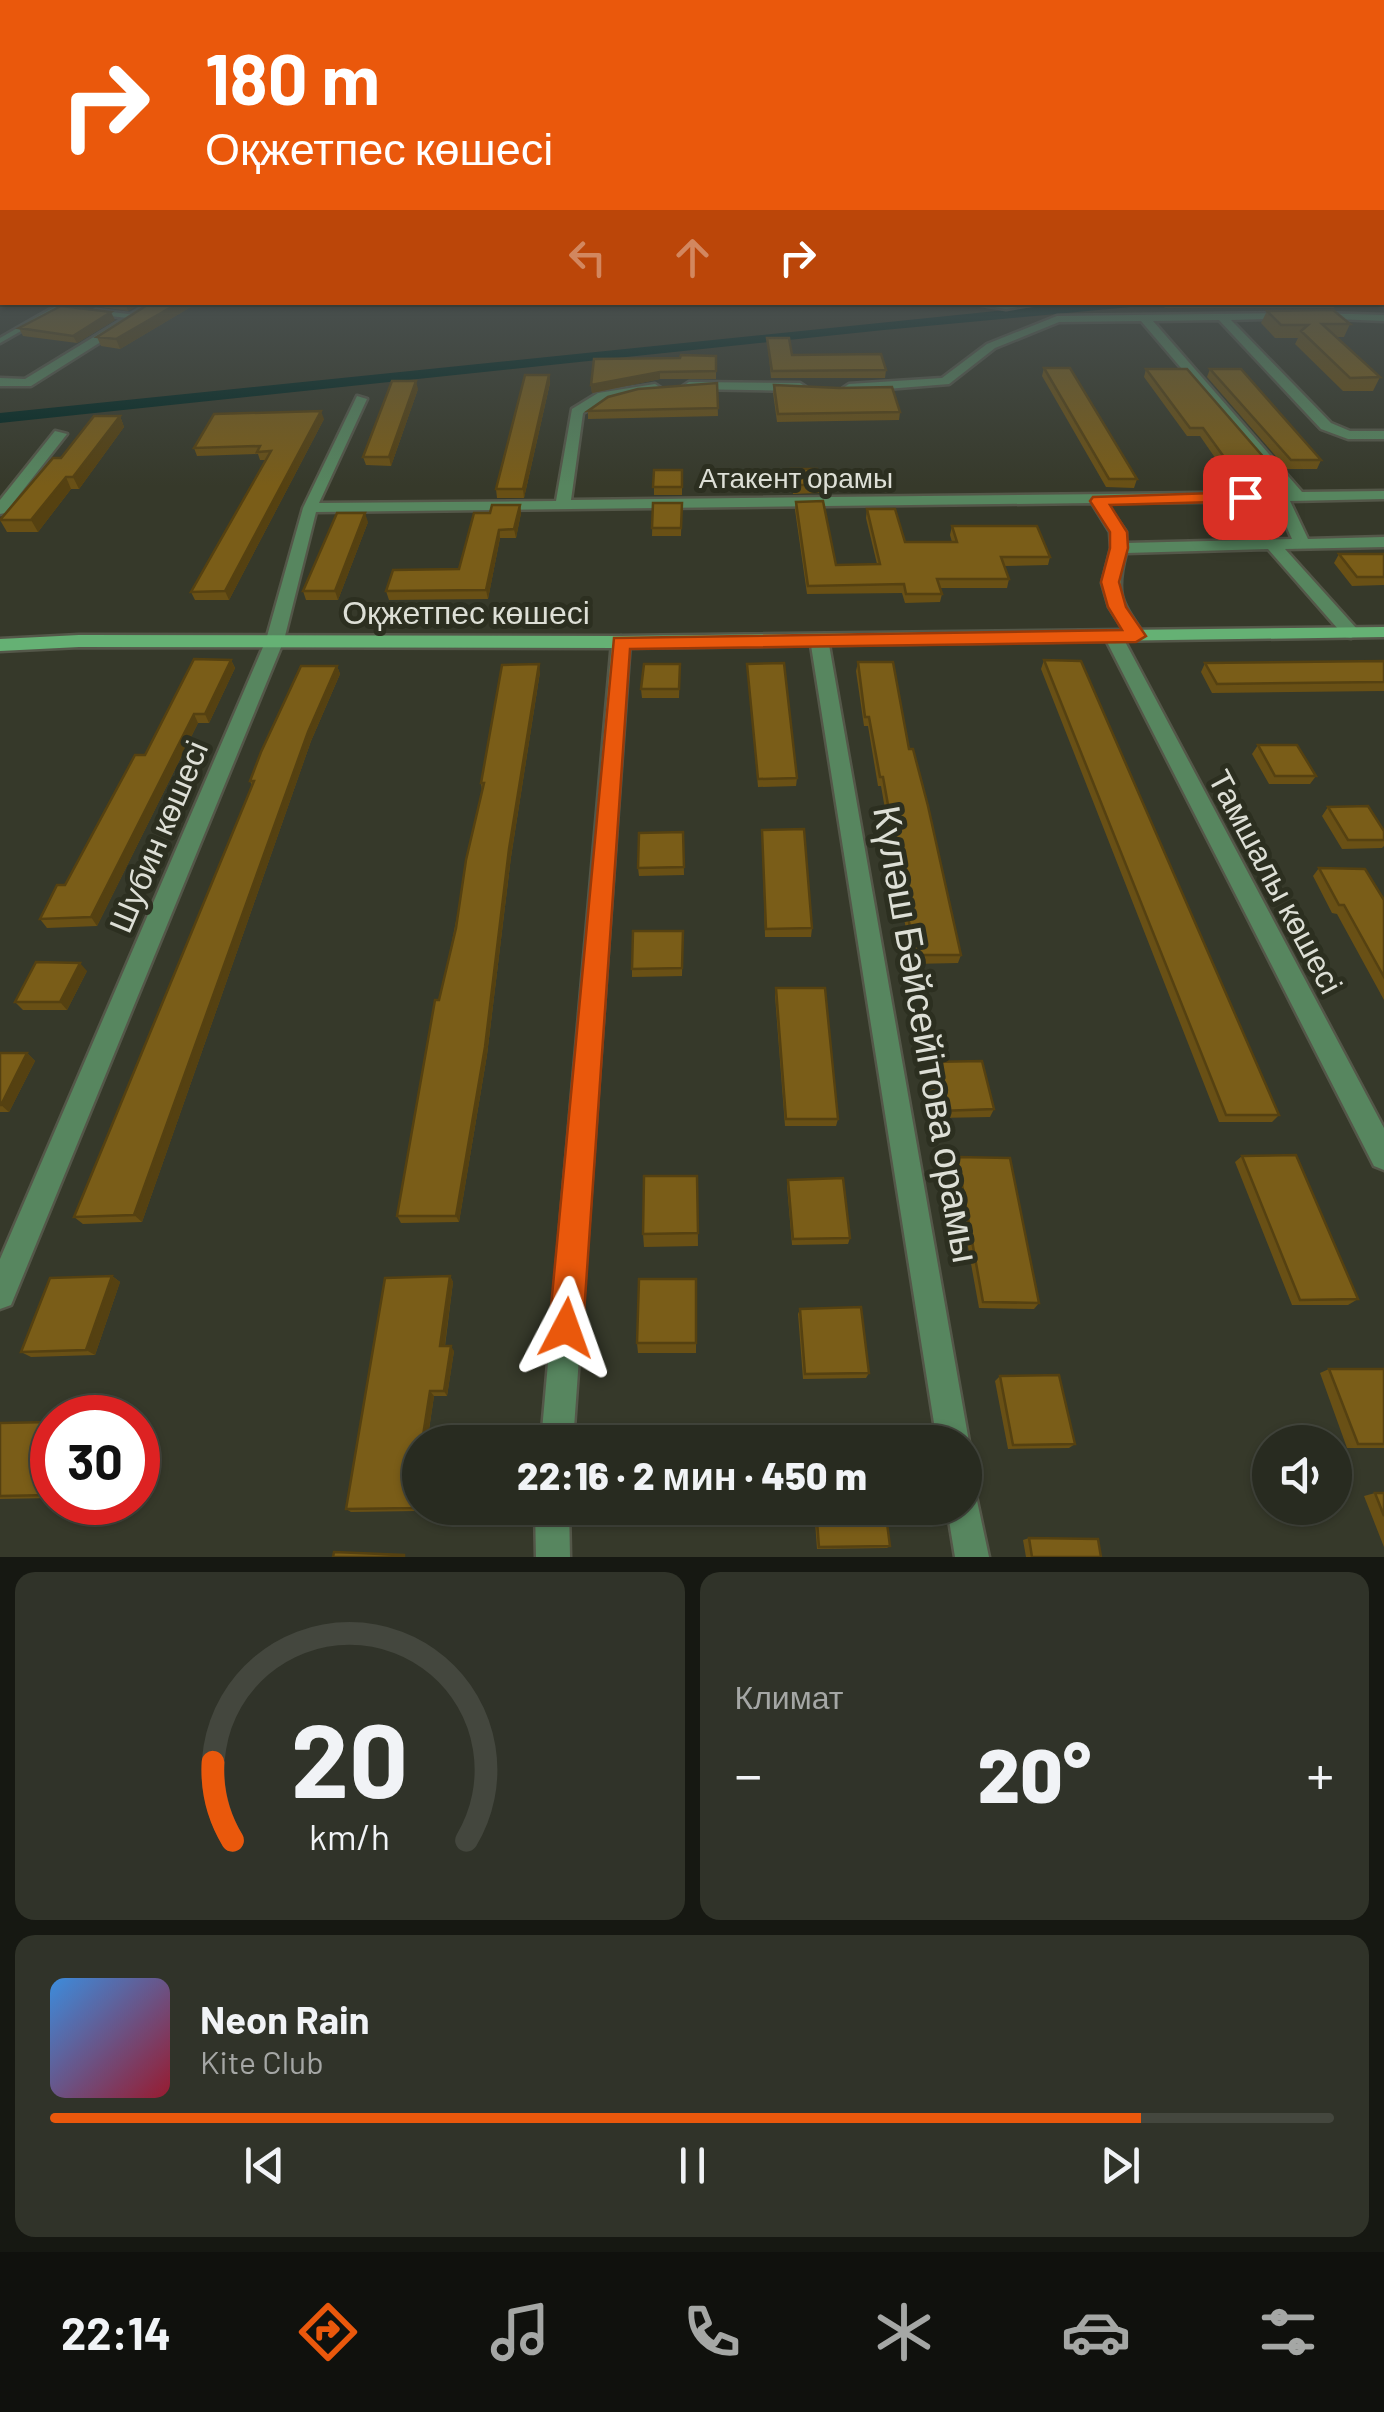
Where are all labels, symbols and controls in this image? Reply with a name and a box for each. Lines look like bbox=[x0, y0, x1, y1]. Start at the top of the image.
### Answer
text: 180 m bbox=[205, 35, 380, 119]
icon: right bbox=[40, 40, 170, 170]
text: Оқжетпес көшесі bbox=[205, 120, 553, 174]
icon: left bbox=[560, 230, 615, 285]
icon: ahead bbox=[665, 230, 720, 285]
icon: right bbox=[770, 230, 825, 285]
pin bbox=[1203, 455, 1288, 540]
street label: Атакент орамы bbox=[699, 460, 893, 494]
icon: arrive bbox=[1218, 470, 1273, 525]
street label: Оқжетпес көшесі bbox=[342, 592, 590, 631]
street label: Шубин көшесі bbox=[100, 735, 215, 938]
street label: Тамшалы көшесі bbox=[1202, 763, 1352, 999]
street label: Күләш Бәйсейітова орамы bbox=[865, 802, 991, 1266]
position arrow bbox=[514, 1276, 618, 1380]
speed limit sign: 30 bbox=[30, 1395, 160, 1525]
map controls bbox=[1252, 1425, 1352, 1525]
button: sound bbox=[1252, 1425, 1352, 1525]
text: 22:16 · 2 мин · 450 m bbox=[517, 1452, 867, 1498]
text: Климат bbox=[735, 1677, 843, 1715]
text: 20 bbox=[291, 1694, 409, 1819]
text: 20° bbox=[978, 1728, 1091, 1818]
text: − bbox=[735, 1740, 762, 1806]
text: + bbox=[1306, 1740, 1334, 1806]
text: km/h bbox=[309, 1814, 390, 1857]
text: Neon Rain bbox=[200, 1996, 369, 2042]
text: Kite Club bbox=[200, 2042, 324, 2080]
icon: previous bbox=[237, 2138, 292, 2193]
icon: pause bbox=[665, 2138, 720, 2193]
icon: next bbox=[1093, 2138, 1148, 2193]
icon: directions bbox=[293, 2297, 363, 2367]
icon: music bbox=[485, 2297, 555, 2367]
icon: phone bbox=[677, 2297, 747, 2367]
icon: climate bbox=[869, 2297, 939, 2367]
icon: car bbox=[1061, 2297, 1131, 2367]
icon: filters bbox=[1253, 2297, 1323, 2367]
text: 22:14 bbox=[61, 2305, 171, 2359]

